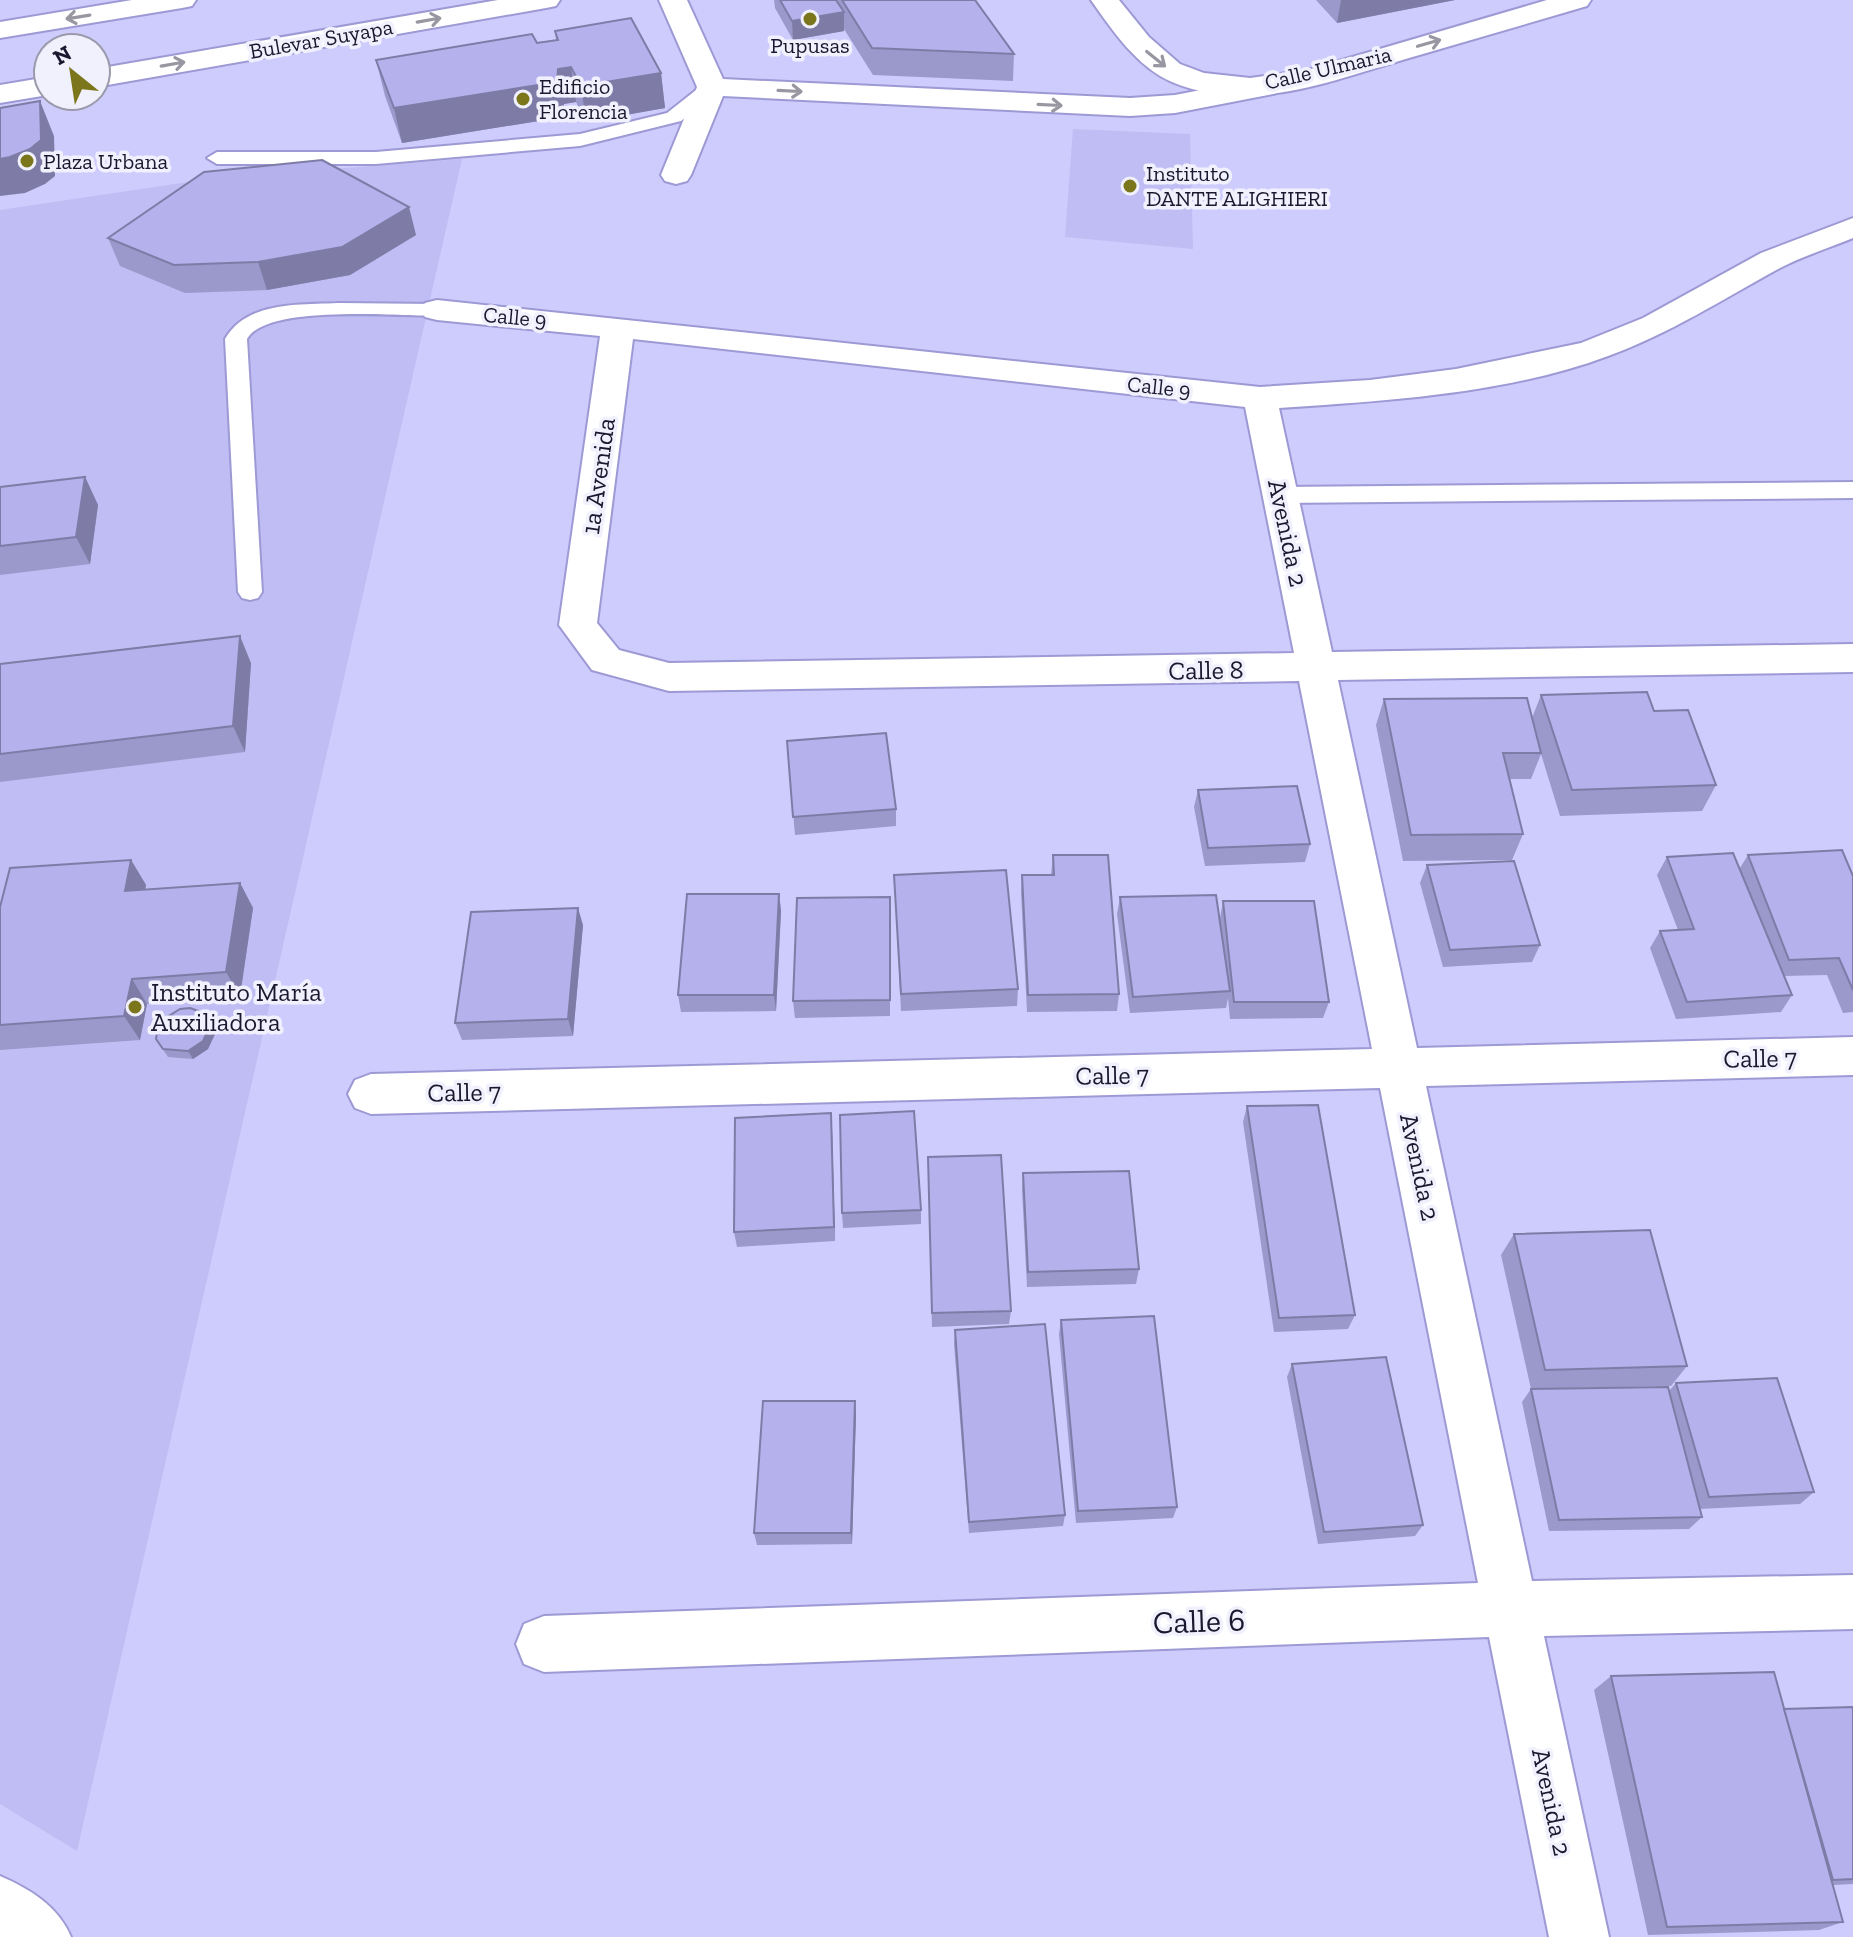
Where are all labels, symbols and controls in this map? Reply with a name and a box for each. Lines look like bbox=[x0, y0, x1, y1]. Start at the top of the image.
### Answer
marker: Pupusas bbox=[801, 10, 819, 28]
one-way arrow bbox=[66, 11, 91, 26]
one-way arrow bbox=[416, 12, 441, 27]
street label: Bulevar Suyapa bbox=[247, 13, 395, 65]
north arrow bbox=[32, 32, 112, 112]
place label: Pupusas bbox=[770, 32, 850, 59]
one-way arrow bbox=[1416, 35, 1441, 49]
text: N bbox=[48, 39, 76, 71]
street label: Calle Ulmaria bbox=[1262, 40, 1394, 96]
one-way arrow bbox=[1145, 50, 1166, 68]
one-way arrow bbox=[160, 56, 185, 71]
place label: Edificio Florencia bbox=[539, 73, 628, 125]
one-way arrow bbox=[776, 84, 803, 99]
marker: Edificio Florencia bbox=[514, 90, 532, 108]
one-way arrow bbox=[1036, 97, 1063, 112]
place label: Plaza Urbana bbox=[43, 148, 168, 175]
marker: Plaza Urbana bbox=[18, 152, 36, 170]
place label: Instituto DANTE ALIGHIERI bbox=[1146, 160, 1328, 212]
marker: Instituto DANTE ALIGHIERI bbox=[1121, 177, 1139, 195]
street label: Calle 9 bbox=[482, 301, 548, 333]
street label: Calle 9 bbox=[1126, 370, 1192, 404]
street label: 1a Avenida bbox=[574, 415, 622, 536]
street label: Avenida 2 bbox=[1261, 476, 1315, 590]
street label: Calle 8 bbox=[1168, 653, 1244, 687]
place label: Instituto María Auxiliadora bbox=[151, 976, 322, 1038]
marker: Instituto María Auxiliadora bbox=[126, 998, 144, 1016]
street label: Calle 7 bbox=[1723, 1041, 1797, 1075]
street label: Calle 7 bbox=[1075, 1058, 1149, 1092]
street label: Calle 7 bbox=[427, 1075, 501, 1109]
street label: Avenida 2 bbox=[1393, 1110, 1447, 1224]
street label: Calle 6 bbox=[1152, 1600, 1246, 1642]
street label: Avenida 2 bbox=[1525, 1745, 1579, 1859]

